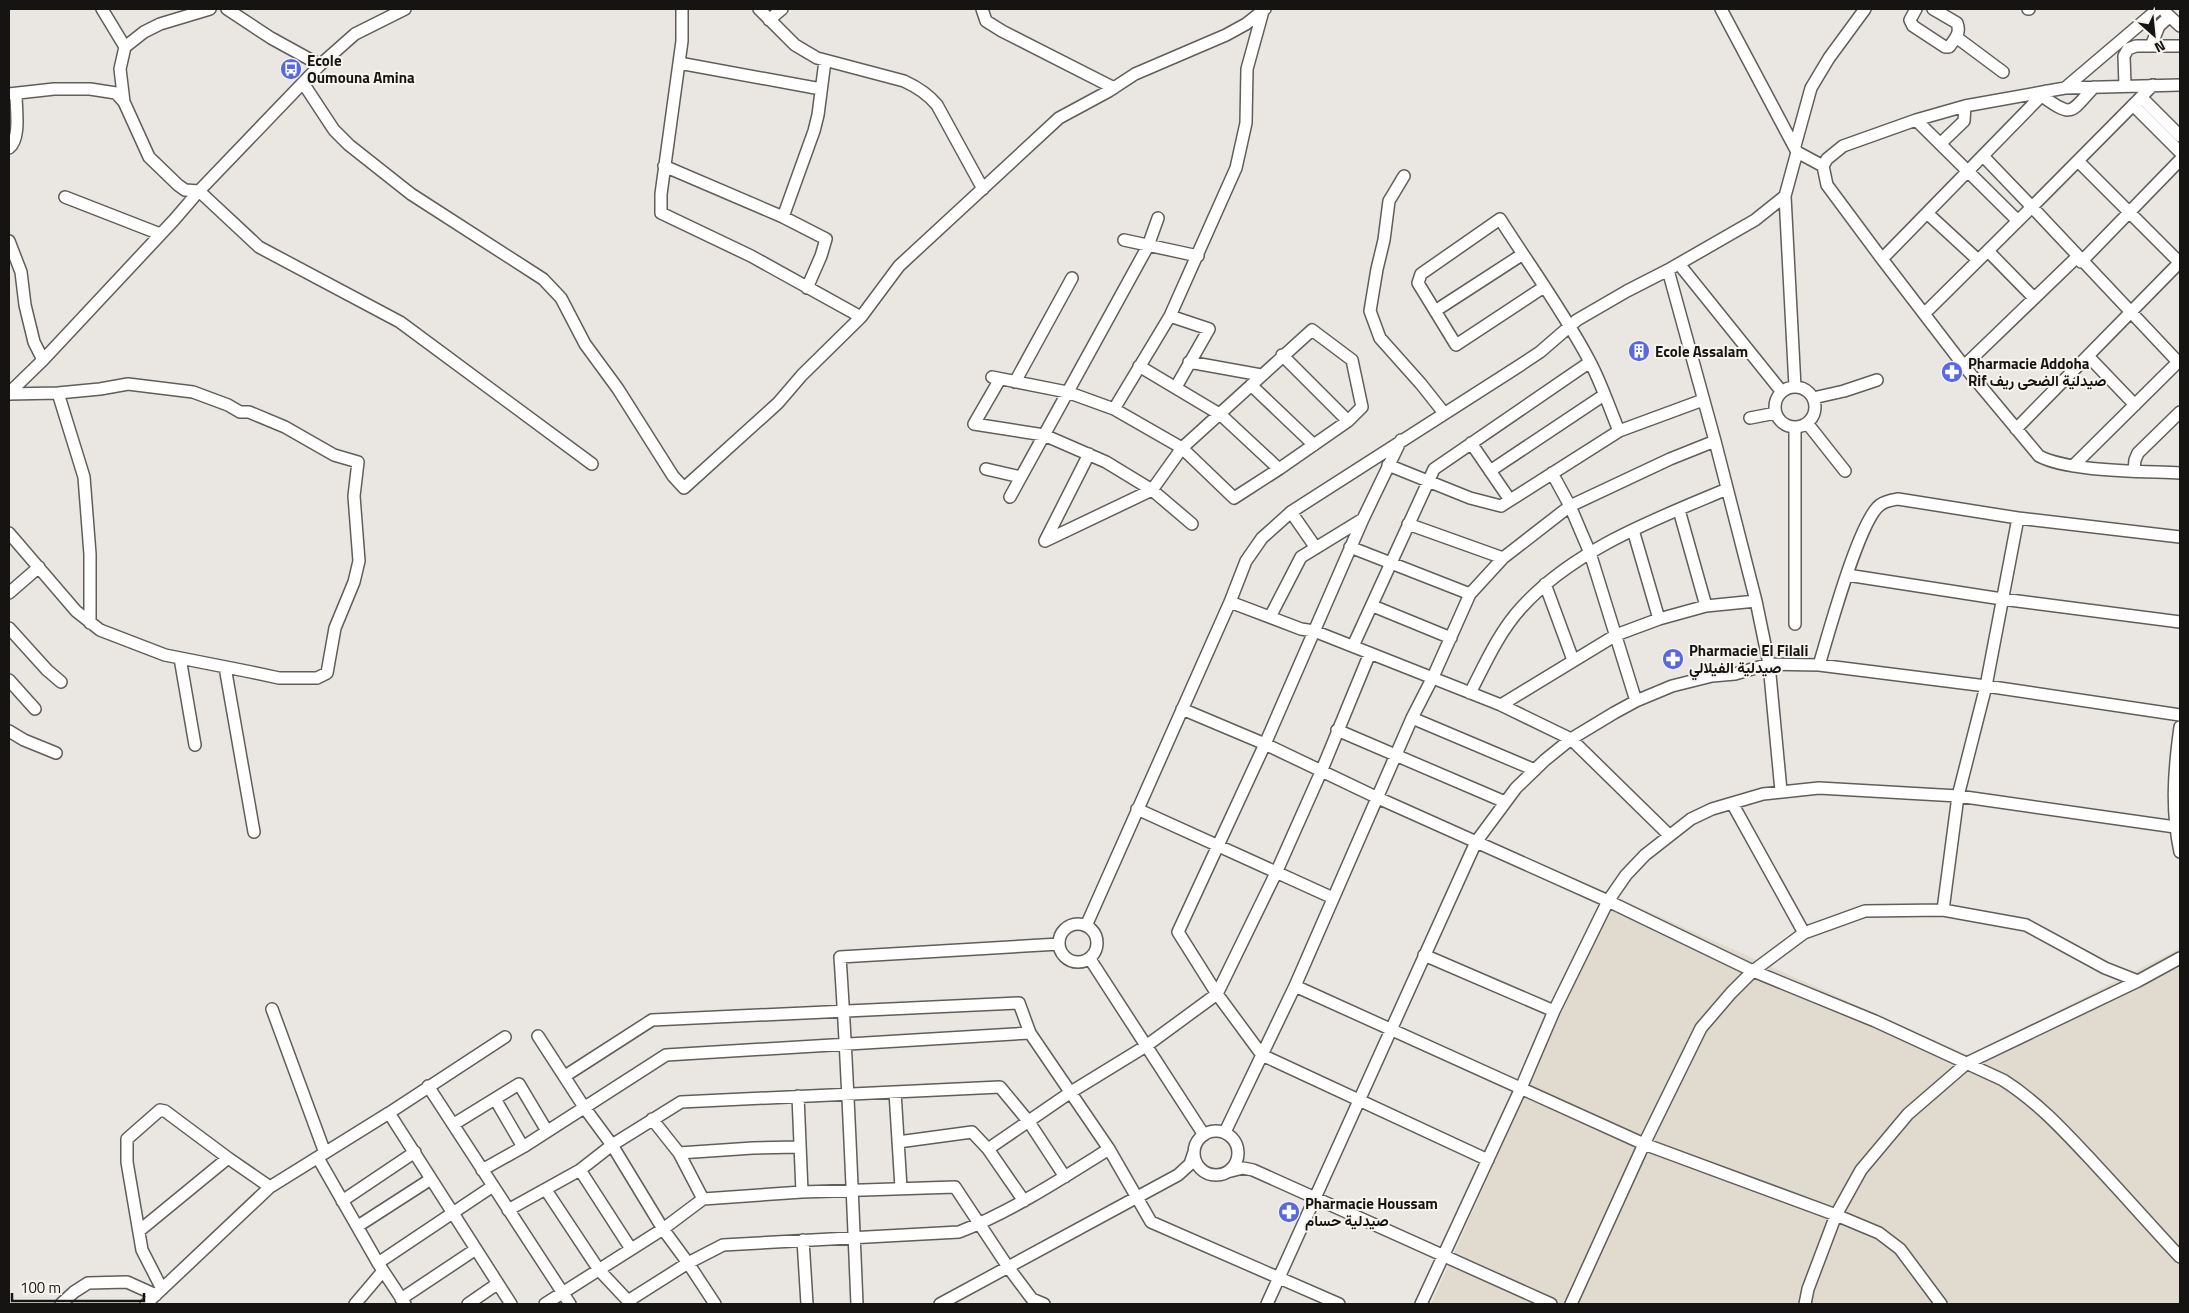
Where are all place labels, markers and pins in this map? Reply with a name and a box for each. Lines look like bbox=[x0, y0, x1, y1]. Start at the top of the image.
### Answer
place label: Ecole Oumouna Amina bbox=[307, 49, 415, 89]
bus stop icon: Ecole Oumouna Amina bbox=[279, 57, 303, 81]
building icon: Ecole Assalam bbox=[1627, 339, 1651, 363]
place label: Ecole Assalam bbox=[1655, 340, 1748, 363]
place label: Pharmacie Addoha Rif صيدلية الضحى ريف bbox=[1968, 352, 2107, 392]
pharmacy icon: Pharmacie Addoha Rif صيدلية الضحى ريف bbox=[1940, 360, 1964, 384]
place label: Pharmacie El Filali صيدلية الفيلالي bbox=[1689, 639, 1808, 681]
pharmacy icon: Pharmacie El Filali صيدلية الفيلالي bbox=[1661, 647, 1685, 671]
place label: Pharmacie Houssam صيدلية حسام bbox=[1305, 1192, 1438, 1232]
pharmacy icon: Pharmacie Houssam صيدلية حسام bbox=[1277, 1200, 1301, 1224]

